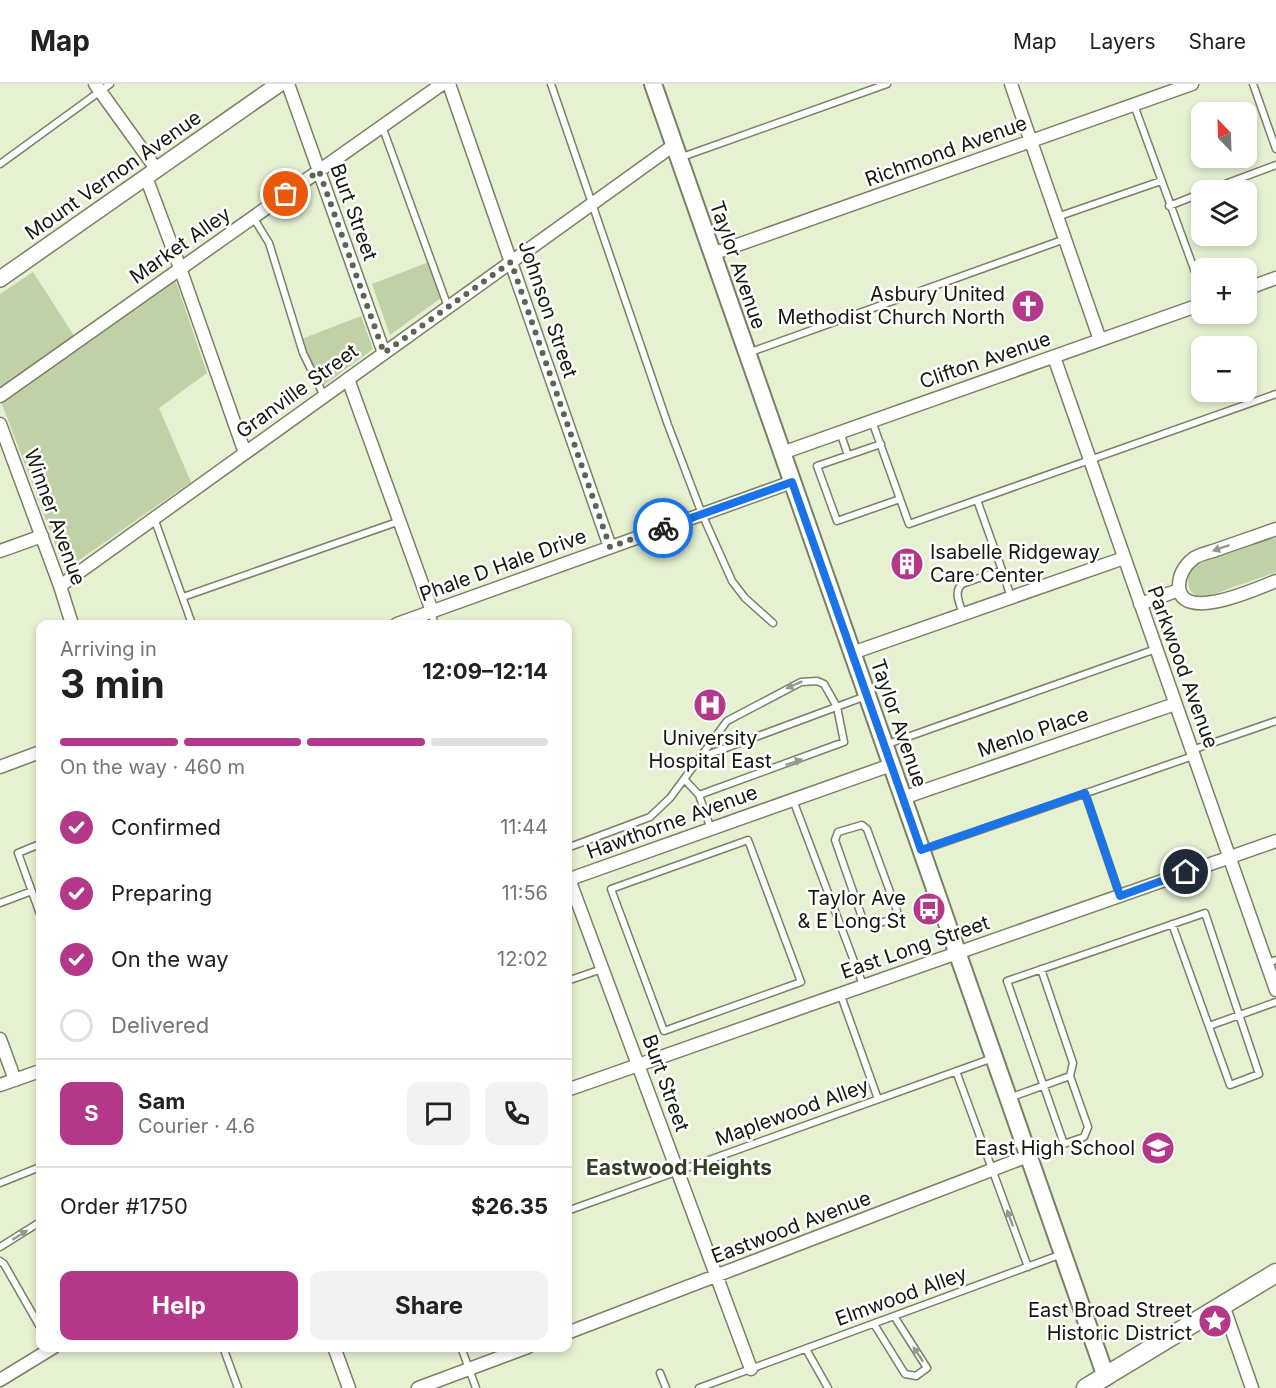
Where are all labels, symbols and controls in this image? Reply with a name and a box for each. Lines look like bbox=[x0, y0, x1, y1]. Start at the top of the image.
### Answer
text: Map bbox=[30, 24, 90, 58]
text: Map bbox=[1013, 29, 1057, 54]
text: Layers bbox=[1090, 29, 1156, 54]
text: Share bbox=[1189, 29, 1246, 54]
north arrow bbox=[1191, 102, 1257, 168]
map controls bbox=[1191, 102, 1257, 402]
street label: Mount Vernon Avenue bbox=[20, 105, 206, 245]
street label: Richmond Avenue bbox=[862, 111, 1030, 191]
street label: Burt Street bbox=[325, 160, 383, 264]
pin bbox=[260, 168, 311, 219]
icon: bag bbox=[269, 177, 302, 210]
button: layers bbox=[1191, 180, 1257, 246]
street label: Taylor Avenue bbox=[705, 198, 771, 332]
street label: Market Alley bbox=[125, 201, 235, 289]
street label: Johnson Street bbox=[513, 237, 583, 381]
button: + bbox=[1191, 258, 1257, 324]
place label: Asbury United Methodist Church North bbox=[777, 282, 1005, 329]
church icon: Asbury United Methodist Church North bbox=[1010, 288, 1046, 324]
street label: Clifton Avenue bbox=[916, 326, 1054, 394]
button: − bbox=[1191, 336, 1257, 402]
street label: Granville Street bbox=[231, 338, 363, 443]
street label: Winner Avenue bbox=[19, 446, 91, 588]
courier bbox=[633, 498, 693, 558]
icon: bike bbox=[647, 512, 680, 545]
street label: Phale D Hale Drive bbox=[416, 524, 590, 606]
place label: Isabelle Ridgeway Care Center bbox=[930, 540, 1100, 587]
one-way arrow bbox=[1212, 544, 1230, 554]
building icon: Isabelle Ridgeway Care Center bbox=[889, 546, 925, 582]
street label: Parkwood Avenue bbox=[1142, 583, 1224, 751]
text: Arriving in bbox=[60, 637, 157, 661]
street label: Taylor Avenue bbox=[866, 656, 932, 790]
text: 12:09–12:14 bbox=[422, 658, 548, 684]
text: 3 min bbox=[60, 660, 165, 707]
one-way arrow bbox=[785, 681, 803, 691]
hospital icon: University Hospital East bbox=[692, 687, 728, 723]
street label: Menlo Place bbox=[974, 702, 1092, 762]
place label: University Hospital East bbox=[648, 726, 772, 773]
text: On the way · 460 m bbox=[60, 755, 245, 779]
one-way arrow bbox=[785, 756, 803, 766]
street label: Hawthorne Avenue bbox=[583, 780, 761, 864]
icon: check bbox=[60, 811, 93, 844]
text: Confirmed bbox=[111, 814, 221, 840]
text: 11:44 bbox=[500, 815, 548, 839]
pin bbox=[1160, 846, 1211, 897]
icon: home bbox=[1169, 855, 1202, 888]
icon: check bbox=[60, 877, 93, 910]
text: Preparing bbox=[111, 880, 212, 906]
text: 11:56 bbox=[501, 881, 548, 905]
place label: Taylor Ave & E Long St bbox=[797, 886, 906, 933]
bus stop icon: Taylor Ave & E Long St bbox=[911, 891, 947, 927]
street label: East Long Street bbox=[838, 910, 993, 984]
icon: check bbox=[60, 943, 93, 976]
text: On the way bbox=[111, 946, 229, 972]
text: 12:02 bbox=[497, 947, 548, 971]
text: Delivered bbox=[111, 1012, 209, 1038]
street label: Burt Street bbox=[637, 1031, 695, 1135]
street label: Maplewood Alley bbox=[712, 1073, 872, 1151]
button: chat bbox=[407, 1082, 470, 1145]
button: phone bbox=[485, 1082, 548, 1145]
text: Sam bbox=[138, 1088, 185, 1114]
text: S bbox=[84, 1100, 99, 1126]
text: Courier · 4.6 bbox=[138, 1114, 255, 1138]
school or university icon: East High School bbox=[1140, 1130, 1176, 1166]
place label: East High School bbox=[975, 1136, 1135, 1160]
district label: Eastwood Heights bbox=[586, 1155, 772, 1180]
street label: Eastwood Avenue bbox=[708, 1186, 874, 1268]
text: Order #1750 bbox=[60, 1193, 188, 1219]
text: $26.35 bbox=[471, 1193, 548, 1219]
one-way arrow bbox=[1005, 1209, 1015, 1227]
one-way arrow bbox=[12, 1229, 28, 1240]
street label: Elmwood Alley bbox=[832, 1261, 970, 1331]
button: Help bbox=[60, 1271, 298, 1340]
button: Share bbox=[310, 1271, 548, 1340]
place label: East Broad Street Historic District bbox=[1028, 1298, 1192, 1345]
place icon: East Broad Street Historic District bbox=[1197, 1303, 1233, 1339]
one-way arrow bbox=[913, 1346, 924, 1362]

